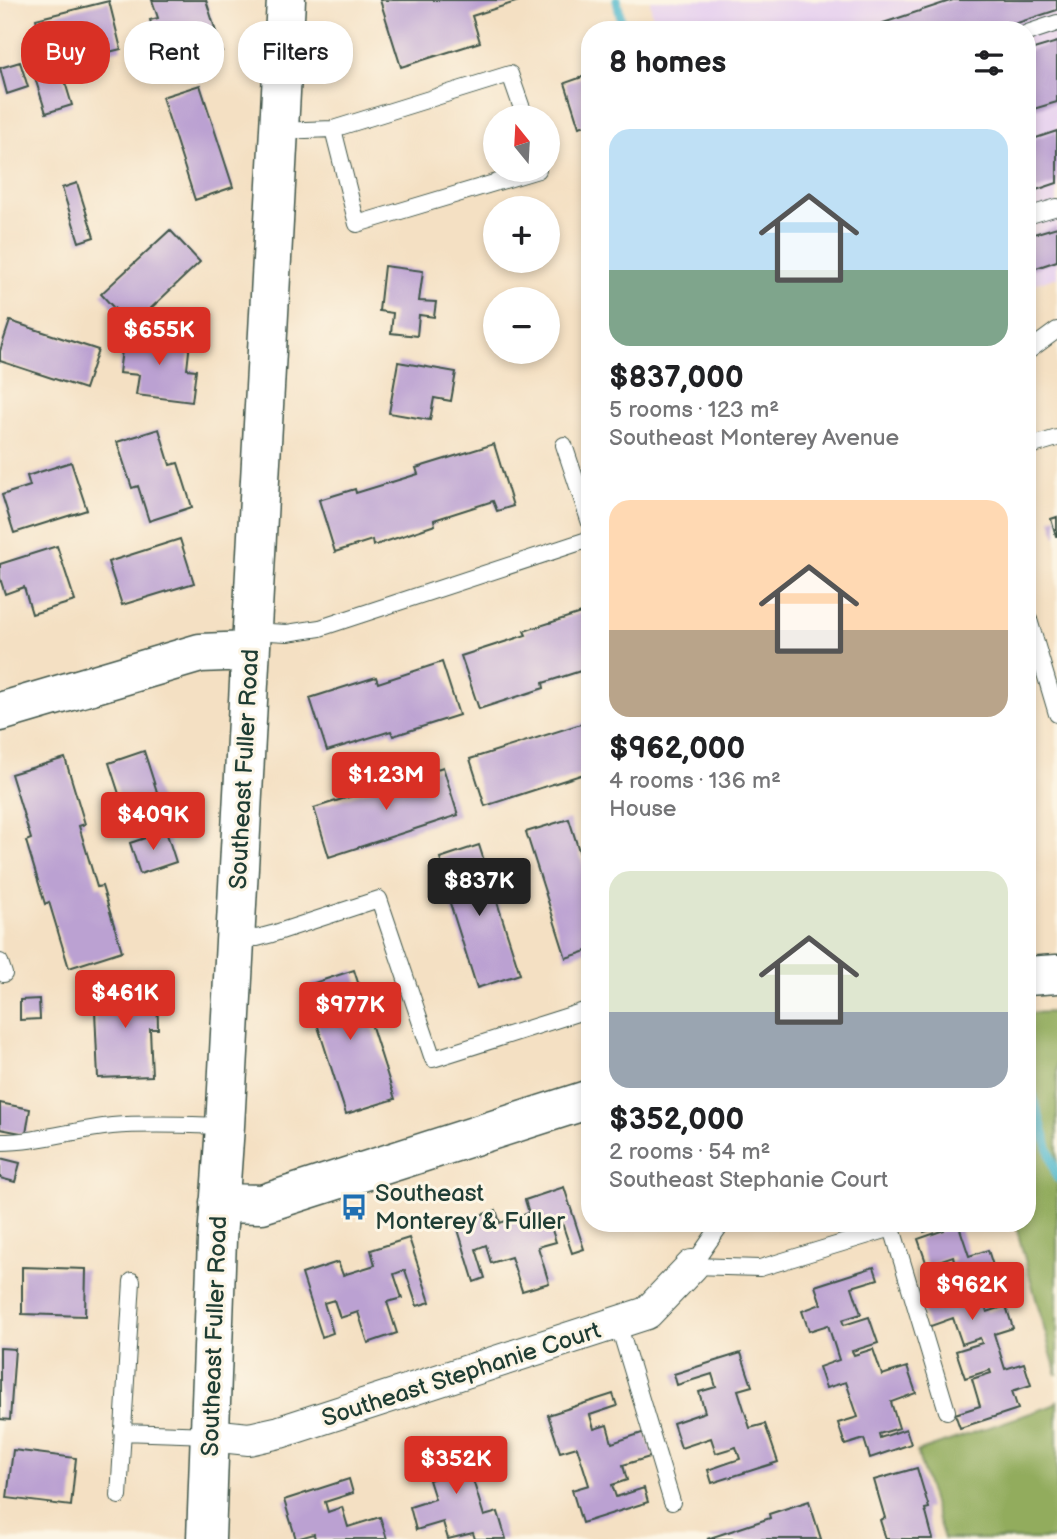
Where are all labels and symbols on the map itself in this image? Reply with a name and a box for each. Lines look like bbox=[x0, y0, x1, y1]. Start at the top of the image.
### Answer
north arrow bbox=[483, 105, 560, 182]
pin: $655K bbox=[110, 308, 208, 367]
street label: Southeast Fuller Road bbox=[224, 648, 265, 890]
pin: $1.23M bbox=[329, 752, 443, 812]
pin: $409K bbox=[104, 792, 202, 852]
pin: $837K bbox=[430, 858, 528, 918]
pin: $461K bbox=[76, 970, 174, 1030]
pin: $977K bbox=[301, 982, 399, 1042]
place label: Southeast Monterey & Fuller bbox=[375, 1179, 565, 1236]
bus stop icon: Southeast Monterey & Fuller bbox=[339, 1192, 369, 1222]
street label: Southeast Fuller Road bbox=[196, 1215, 233, 1457]
pin: $962K bbox=[923, 1262, 1021, 1322]
street label: Southeast Stephanie Court bbox=[318, 1316, 605, 1433]
pin: $352K bbox=[407, 1436, 505, 1496]

